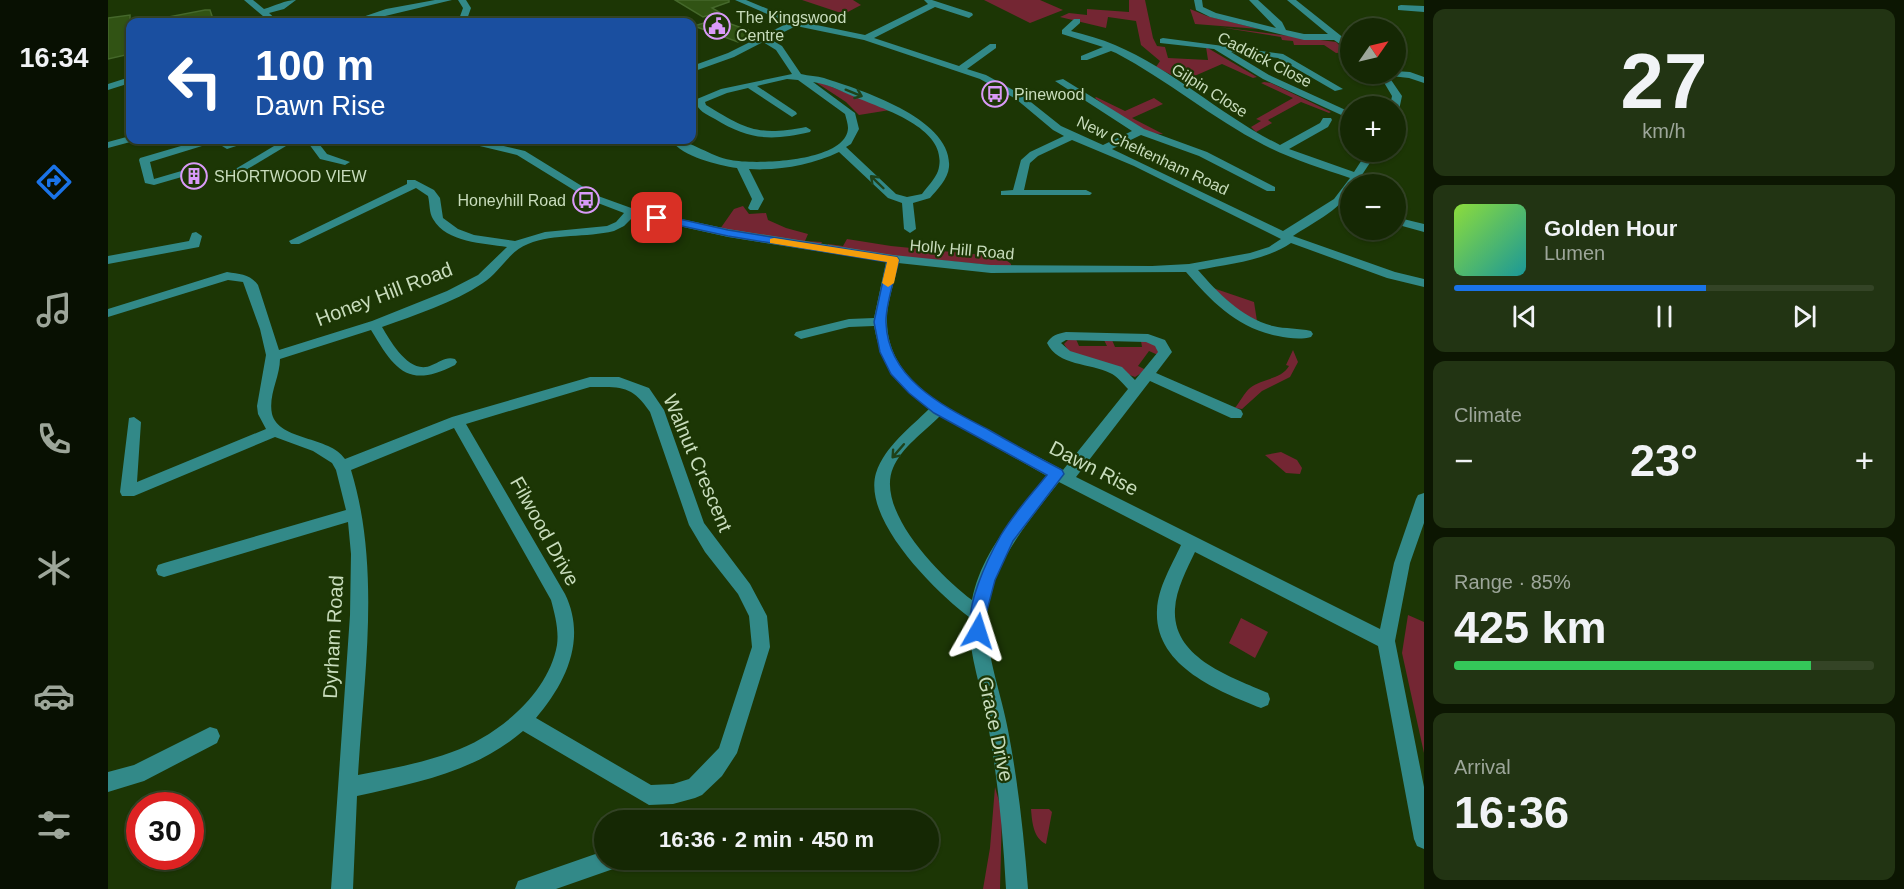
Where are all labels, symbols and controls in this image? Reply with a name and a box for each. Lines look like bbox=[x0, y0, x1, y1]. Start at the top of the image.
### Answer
place label: The Kingswood Centre bbox=[736, 9, 846, 44]
public building icon: The Kingswood Centre bbox=[702, 11, 732, 41]
north arrow bbox=[1340, 18, 1406, 84]
map controls bbox=[1340, 18, 1406, 240]
street label: Caddick Close bbox=[1215, 28, 1315, 90]
text: 27 bbox=[1621, 37, 1707, 125]
icon: left bbox=[156, 42, 234, 120]
text: 100 m bbox=[255, 42, 374, 89]
text: 16:34 bbox=[19, 43, 89, 73]
street label: Gilpin Close bbox=[1169, 60, 1251, 121]
bus stop icon: Pinewood bbox=[980, 79, 1010, 109]
place label: Pinewood bbox=[1014, 86, 1084, 103]
one-way arrow bbox=[844, 88, 863, 99]
text: Dawn Rise bbox=[255, 91, 386, 121]
button: + bbox=[1340, 96, 1406, 162]
street label: New Cheltenham Road bbox=[1074, 113, 1231, 198]
text: km/h bbox=[1642, 120, 1686, 142]
icon: directions bbox=[33, 161, 75, 203]
building icon: SHORTWOOD VIEW bbox=[179, 161, 209, 191]
place label: SHORTWOOD VIEW bbox=[214, 168, 367, 185]
one-way arrow bbox=[870, 174, 885, 189]
button: − bbox=[1340, 174, 1406, 240]
bus stop icon: Honeyhill Road bbox=[571, 185, 601, 215]
place label: Honeyhill Road bbox=[457, 192, 566, 209]
pin bbox=[631, 192, 682, 243]
icon: arrive bbox=[640, 201, 673, 234]
text: Golden Hour bbox=[1544, 216, 1677, 241]
street label: Holly Hill Road bbox=[909, 236, 1015, 263]
text: Lumen bbox=[1544, 242, 1605, 264]
street label: Honey Hill Road bbox=[313, 258, 455, 330]
icon: music bbox=[33, 289, 75, 331]
icon: previous bbox=[1508, 300, 1541, 333]
icon: pause bbox=[1648, 300, 1681, 333]
icon: next bbox=[1788, 300, 1821, 333]
street label: Walnut Crescent bbox=[659, 391, 737, 535]
text: Climate bbox=[1454, 404, 1522, 426]
icon: phone bbox=[33, 418, 75, 460]
text: 23° bbox=[1630, 435, 1698, 486]
street label: Dawn Rise bbox=[1046, 436, 1142, 500]
text: − bbox=[1454, 442, 1473, 479]
text: + bbox=[1855, 442, 1874, 479]
one-way arrow bbox=[891, 443, 905, 458]
street label: Filwood Drive bbox=[506, 473, 584, 589]
icon: climate bbox=[33, 547, 75, 589]
text: Range · 85% bbox=[1454, 571, 1571, 593]
street label: Dyrham Road bbox=[319, 575, 347, 699]
position arrow bbox=[946, 599, 1010, 663]
text: 425 km bbox=[1454, 602, 1607, 653]
icon: car bbox=[33, 675, 75, 717]
street label: Grace Drive bbox=[974, 675, 1018, 783]
text: Arrival bbox=[1454, 756, 1511, 778]
text: 16:36 bbox=[1454, 787, 1569, 838]
speed limit sign: 30 bbox=[126, 792, 204, 870]
icon: filters bbox=[33, 804, 75, 846]
text: 16:36 · 2 min · 450 m bbox=[659, 827, 874, 852]

